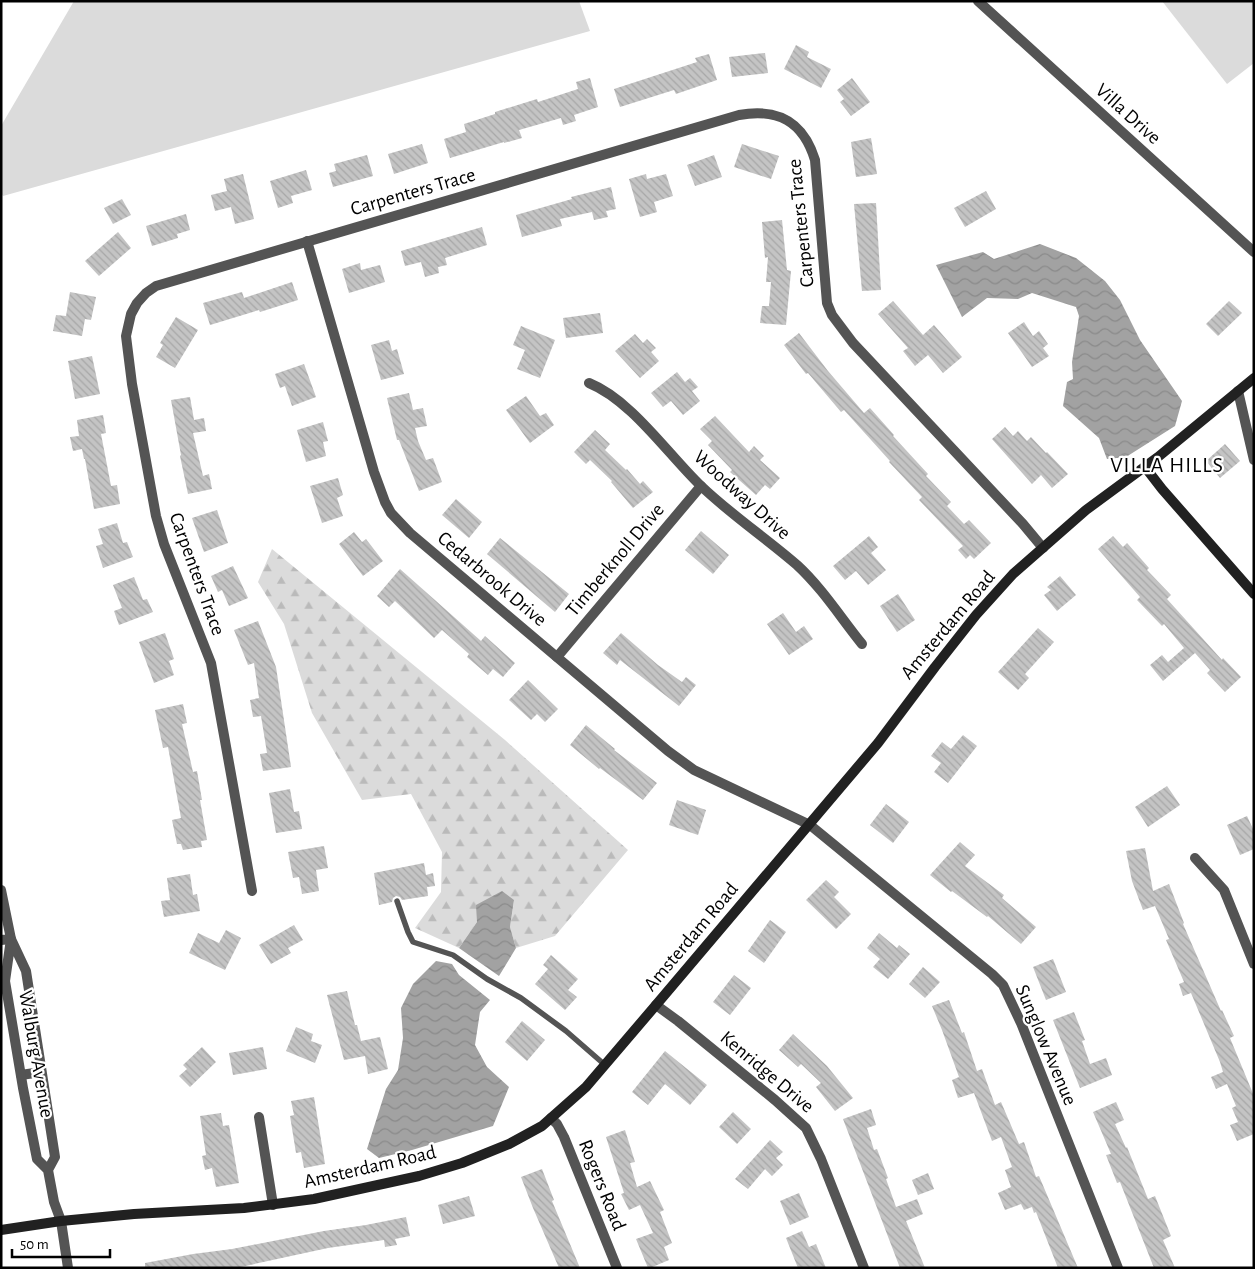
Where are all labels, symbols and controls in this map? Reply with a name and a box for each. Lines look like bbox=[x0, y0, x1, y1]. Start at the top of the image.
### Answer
street label: Villa Drive bbox=[1092, 80, 1164, 148]
street label: Carpenters Trace bbox=[784, 158, 818, 288]
street label: Carpenters Trace bbox=[348, 165, 478, 219]
street label: Woodway Drive bbox=[690, 447, 794, 543]
district label: VILLA HILLS bbox=[1110, 454, 1224, 476]
street label: Timberknoll Drive bbox=[562, 500, 668, 620]
street label: Carpenters Trace bbox=[166, 510, 228, 638]
street label: Cedarbrook Drive bbox=[434, 528, 550, 630]
street label: Amsterdam Road bbox=[897, 567, 999, 683]
street label: Amsterdam Road bbox=[640, 879, 742, 995]
street label: Sunglow Avenue bbox=[1012, 982, 1080, 1108]
street label: Walburg Avenue bbox=[15, 989, 57, 1119]
street label: Kenridge Drive bbox=[716, 1027, 818, 1117]
street label: Rogers Road bbox=[575, 1137, 629, 1233]
street label: Amsterdam Road bbox=[302, 1142, 438, 1192]
scale bar bbox=[12, 1226, 110, 1258]
text: 50 m bbox=[20, 1237, 49, 1252]

